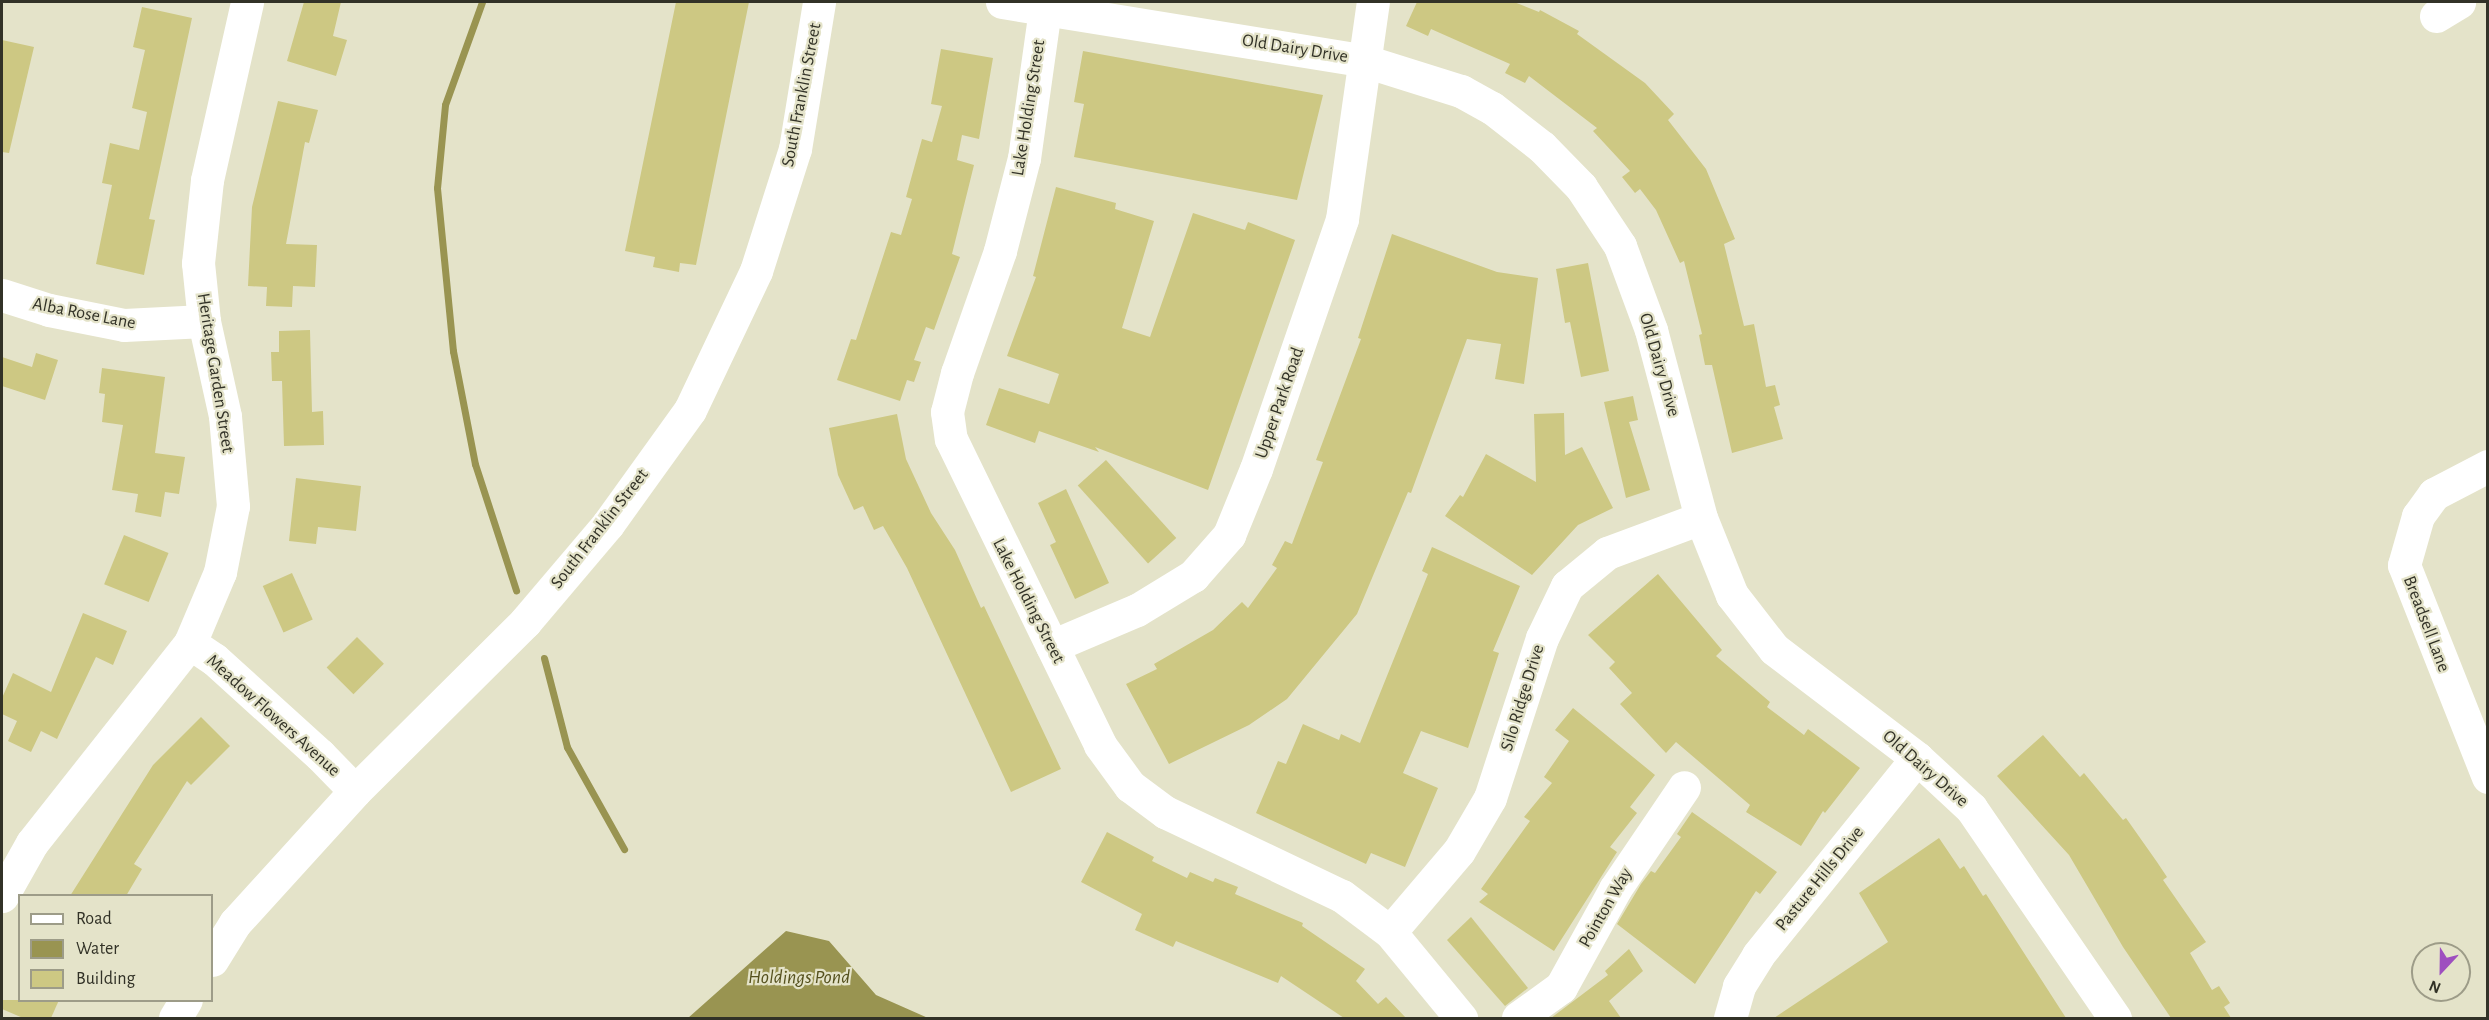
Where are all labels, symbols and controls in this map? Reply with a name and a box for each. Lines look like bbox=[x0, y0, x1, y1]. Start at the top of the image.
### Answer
street label: South Franklin Street bbox=[777, 21, 827, 169]
street label: Old Dairy Drive bbox=[1241, 30, 1349, 68]
street label: Lake Holding Street bbox=[1008, 39, 1050, 177]
street label: Heritage Garden Street bbox=[192, 292, 238, 454]
street label: Alba Rose Lane bbox=[31, 293, 137, 335]
street label: Old Dairy Drive bbox=[1634, 311, 1684, 419]
street label: Upper Park Road bbox=[1251, 345, 1309, 461]
street label: South Franklin Street bbox=[547, 465, 653, 593]
street label: Lake Holding Street bbox=[987, 535, 1069, 667]
street label: Breadsell Lane bbox=[2398, 573, 2454, 675]
street label: Silo Ridge Drive bbox=[1497, 642, 1549, 754]
street label: Meadow Flowers Avenue bbox=[202, 650, 344, 782]
street label: Old Dairy Drive bbox=[1878, 726, 1972, 812]
street label: Pasture Hills Drive bbox=[1771, 822, 1869, 936]
street label: Pointon Way bbox=[1575, 864, 1637, 952]
legend bbox=[18, 894, 213, 1002]
text: Road bbox=[76, 910, 112, 928]
text: Water bbox=[76, 940, 119, 958]
north arrow bbox=[2411, 942, 2471, 1002]
water label: Holdings Pond bbox=[748, 965, 850, 989]
text: Building bbox=[76, 970, 135, 988]
text: N bbox=[2427, 977, 2443, 996]

